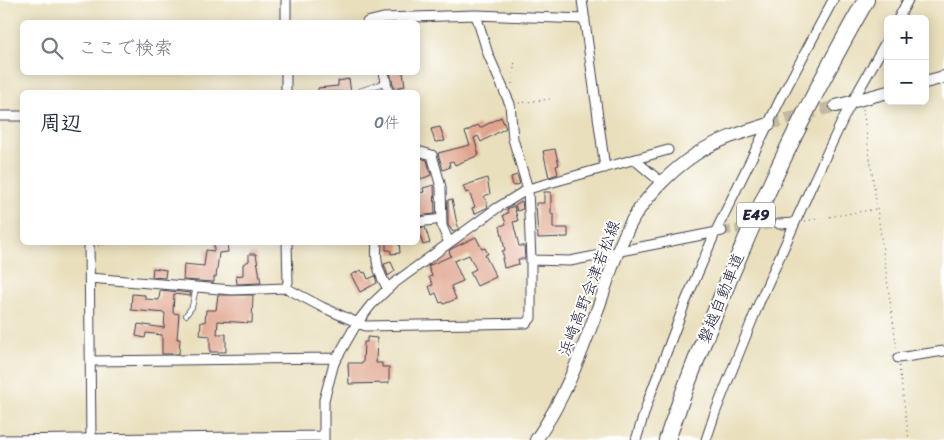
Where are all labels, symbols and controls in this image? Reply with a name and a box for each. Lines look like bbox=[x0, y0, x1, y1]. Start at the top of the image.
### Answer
map controls bbox=[884, 15, 929, 105]
button: + bbox=[884, 15, 929, 60]
search box bbox=[20, 20, 420, 75]
text: ここで検索 bbox=[78, 31, 173, 64]
icon: search bbox=[38, 34, 66, 62]
button: − bbox=[884, 60, 929, 105]
text: 周辺 bbox=[40, 104, 82, 142]
text: 0件 bbox=[374, 108, 400, 137]
road number: E49 bbox=[737, 202, 775, 228]
street label: 浜崎高野会津若松線 bbox=[550, 216, 628, 360]
street label: 磐越自動車道 bbox=[690, 248, 752, 348]

